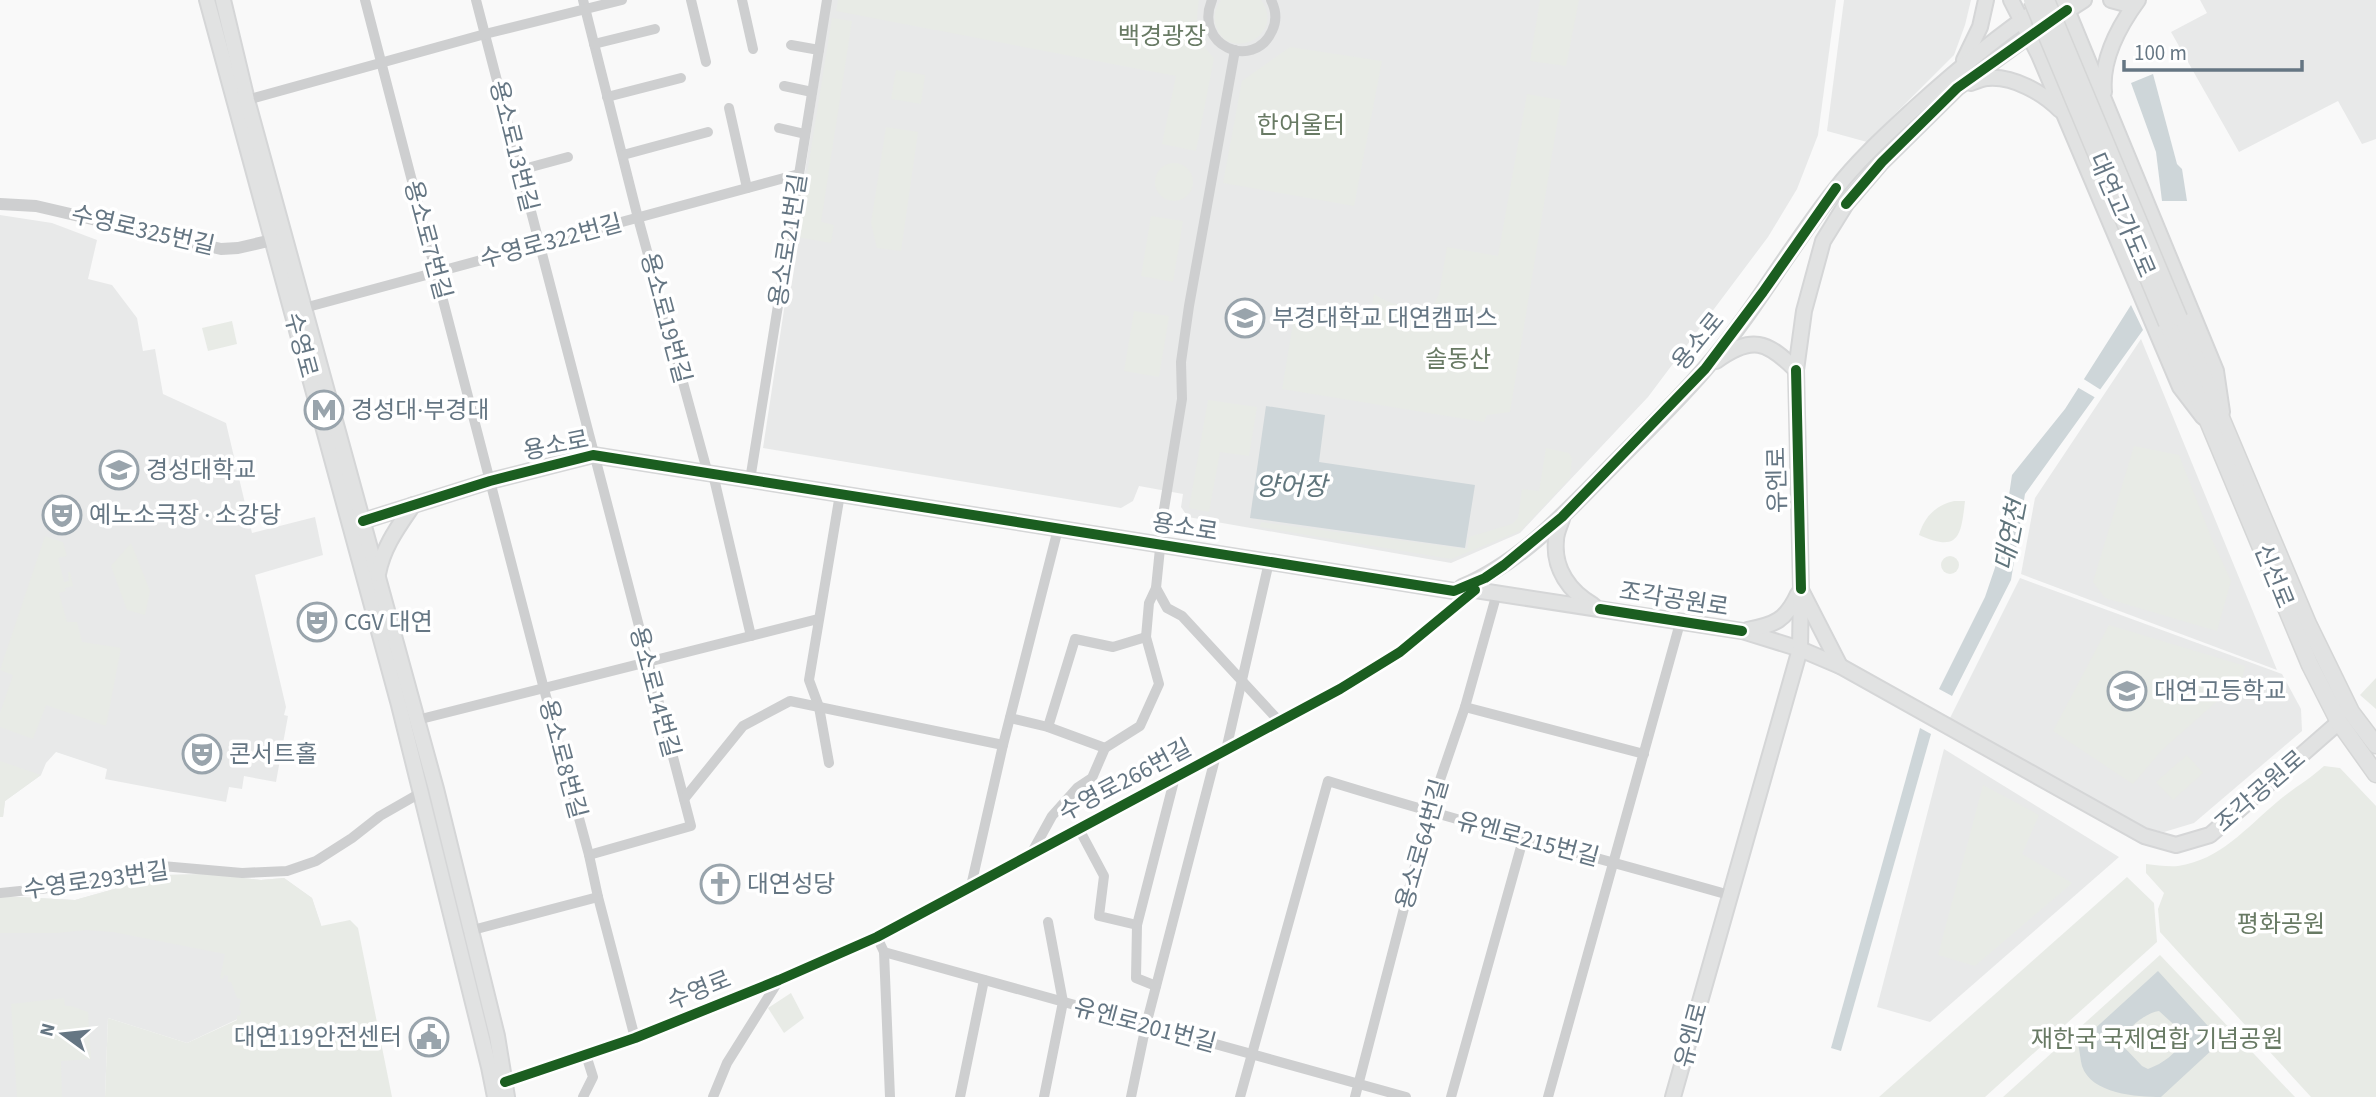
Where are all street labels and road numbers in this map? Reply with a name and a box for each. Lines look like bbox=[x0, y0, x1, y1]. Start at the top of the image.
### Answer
street label: 용소로13번길 bbox=[480, 77, 547, 215]
street label: 대연고가도로 bbox=[2080, 147, 2164, 283]
street label: 용소로21번길 bbox=[761, 171, 816, 309]
street label: 용소로7번길 bbox=[395, 177, 460, 304]
street label: 수영로325번길 bbox=[68, 197, 218, 264]
street label: 수영로322번길 bbox=[476, 206, 626, 277]
street label: 용소로19번길 bbox=[631, 249, 700, 388]
street label: 용소로 bbox=[1664, 305, 1733, 378]
street label: 수영로 bbox=[275, 309, 326, 382]
street label: 용소로 bbox=[520, 422, 592, 469]
street label: 유엔로 bbox=[1759, 447, 1796, 513]
street label: 용소로 bbox=[1149, 505, 1220, 550]
street label: 신선로 bbox=[2245, 539, 2302, 613]
street label: 조각공원로 bbox=[1617, 574, 1731, 625]
street label: 용소로14번길 bbox=[620, 623, 689, 762]
street label: 용소로8번길 bbox=[530, 696, 595, 823]
street label: 수영로266번길 bbox=[1052, 731, 1198, 830]
street label: 조각공원로 bbox=[2207, 742, 2313, 841]
street label: 용소로64번길 bbox=[1387, 775, 1458, 913]
street label: 유엔로215번길 bbox=[1453, 804, 1603, 875]
street label: 수영로293번길 bbox=[21, 853, 171, 908]
street label: 수영로 bbox=[662, 962, 736, 1019]
street label: 유엔로201번길 bbox=[1070, 990, 1220, 1061]
street label: 유엔로 bbox=[1666, 999, 1717, 1072]

